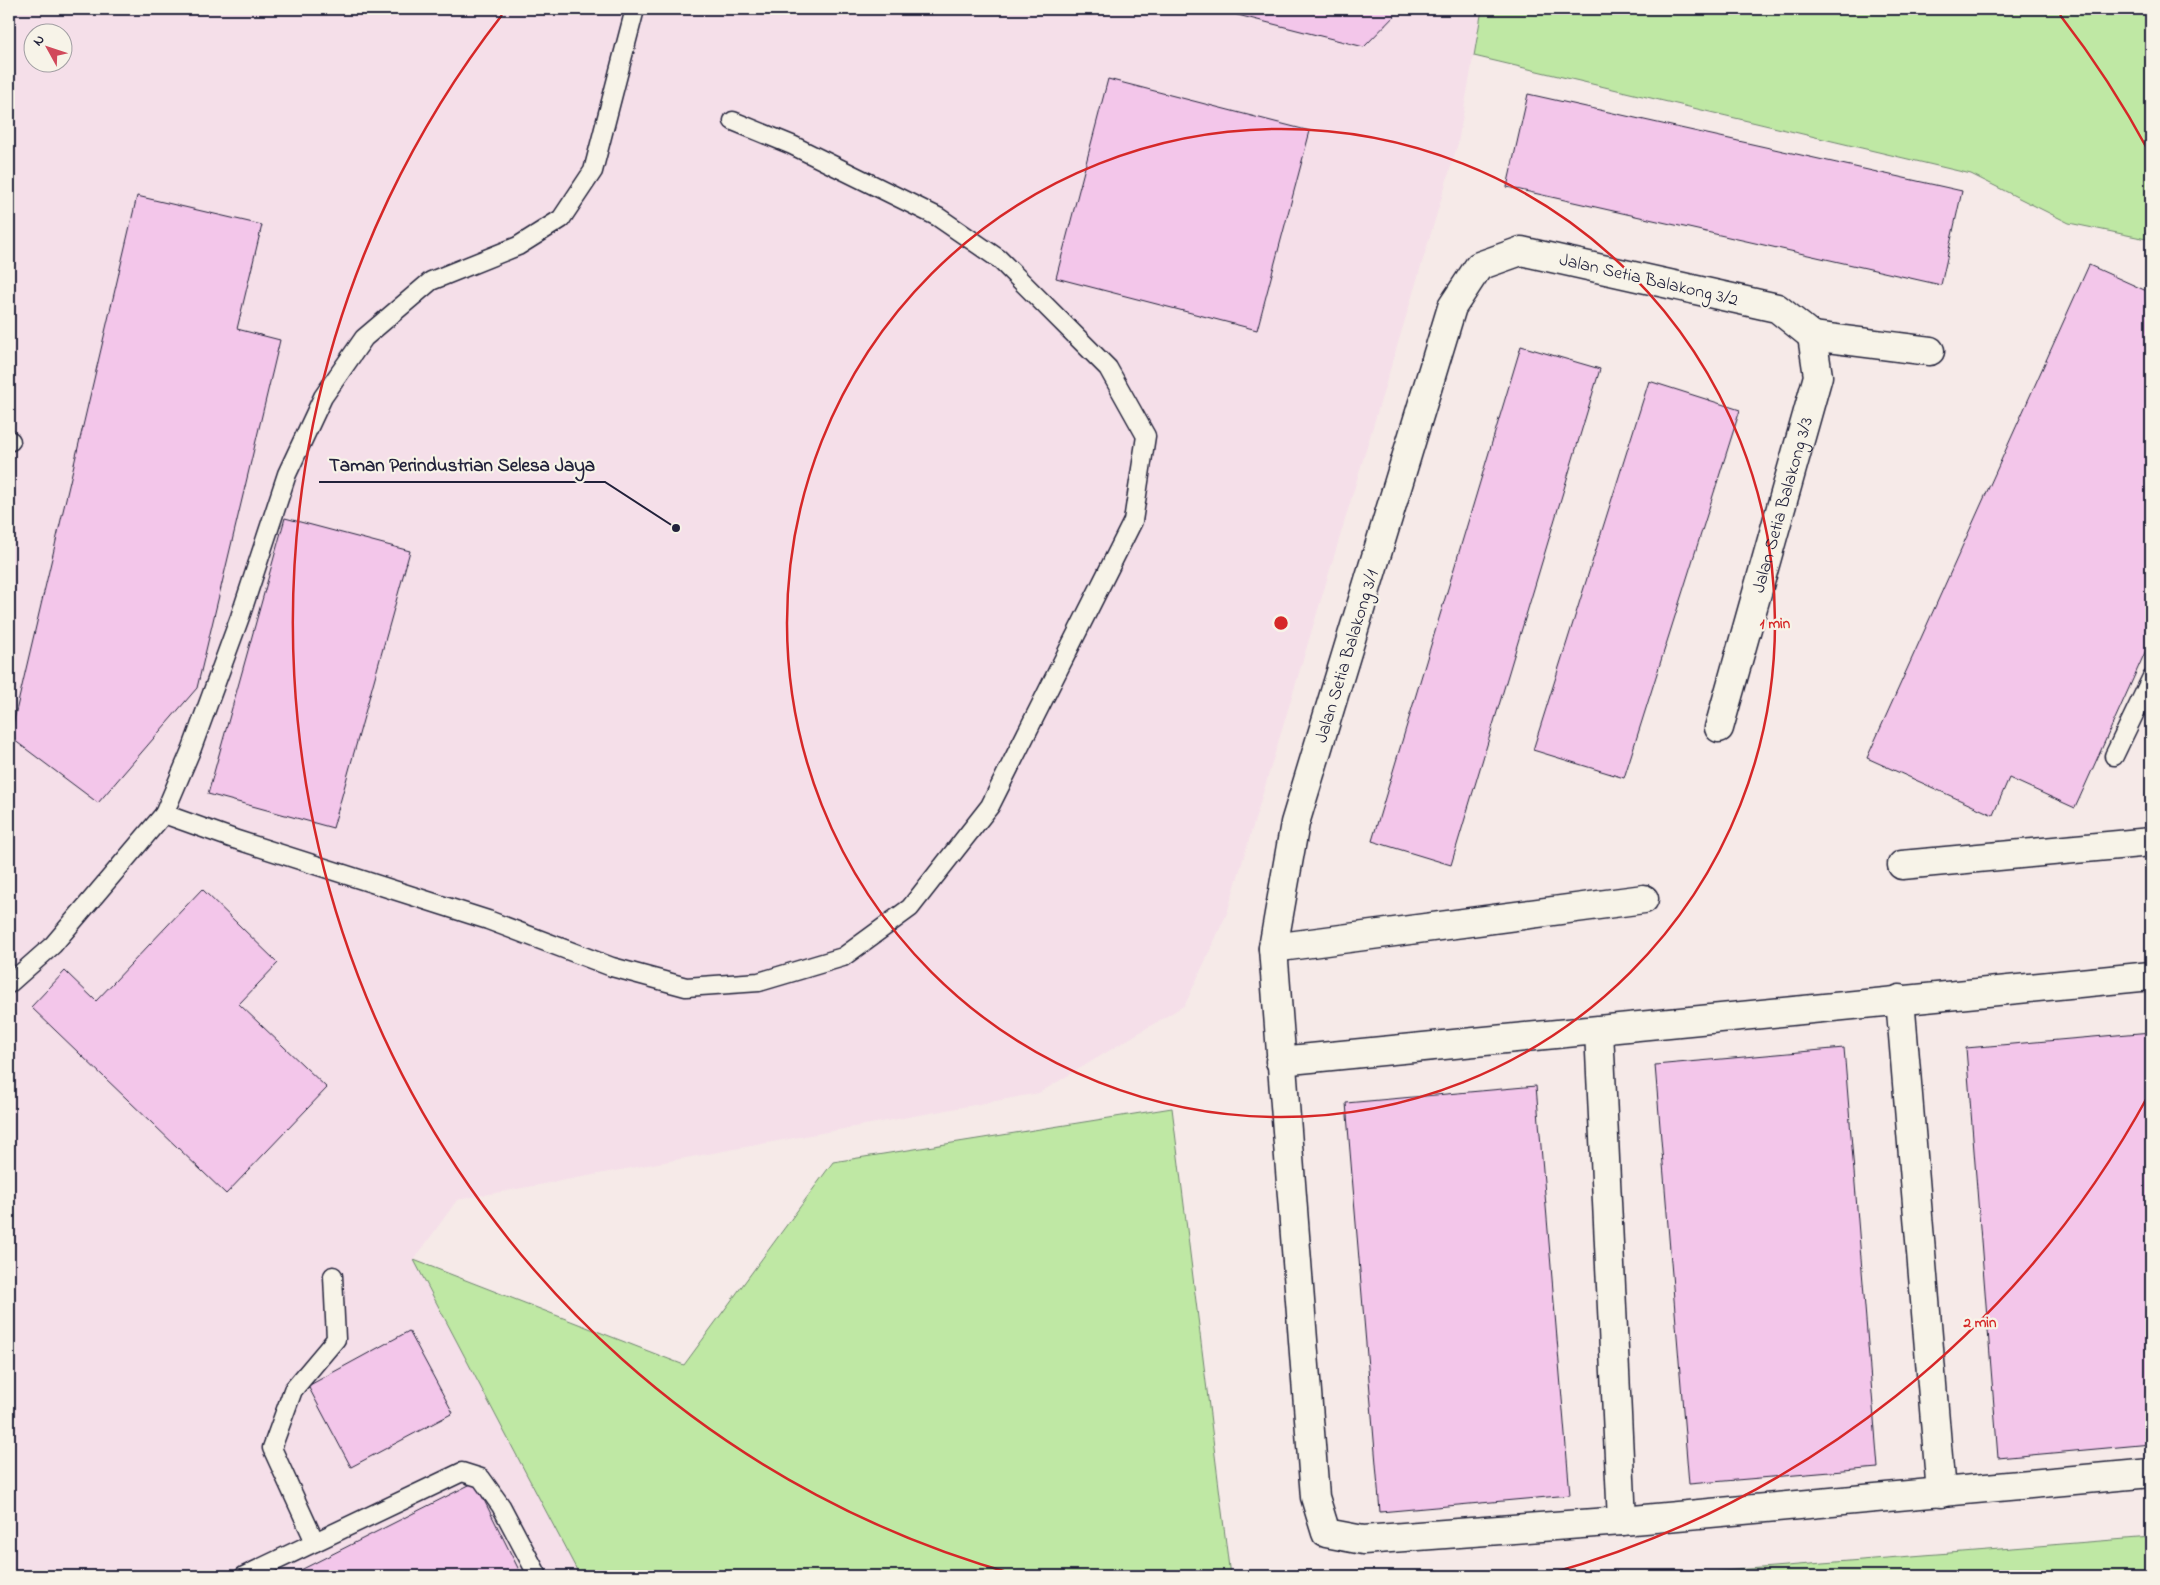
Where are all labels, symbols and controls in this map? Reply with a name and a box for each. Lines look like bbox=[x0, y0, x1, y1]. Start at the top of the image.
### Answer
north arrow bbox=[22, 22, 72, 72]
text: N bbox=[28, 30, 50, 51]
street label: Jalan Setia Balakong 3/2 bbox=[1556, 248, 1741, 315]
street label: Jalan Setia Balakong 3/3 bbox=[1747, 414, 1821, 596]
callout: Taman Perindustrian Selesa Jaya bbox=[319, 448, 605, 482]
text: Taman Perindustrian Selesa Jaya bbox=[329, 453, 595, 482]
street label: Jalan Setia Balakong 3/1 bbox=[1309, 567, 1388, 747]
text: 1 min bbox=[1760, 613, 1791, 635]
centre of rings bbox=[1272, 614, 1290, 632]
text: 2 min bbox=[1963, 1312, 1997, 1334]

